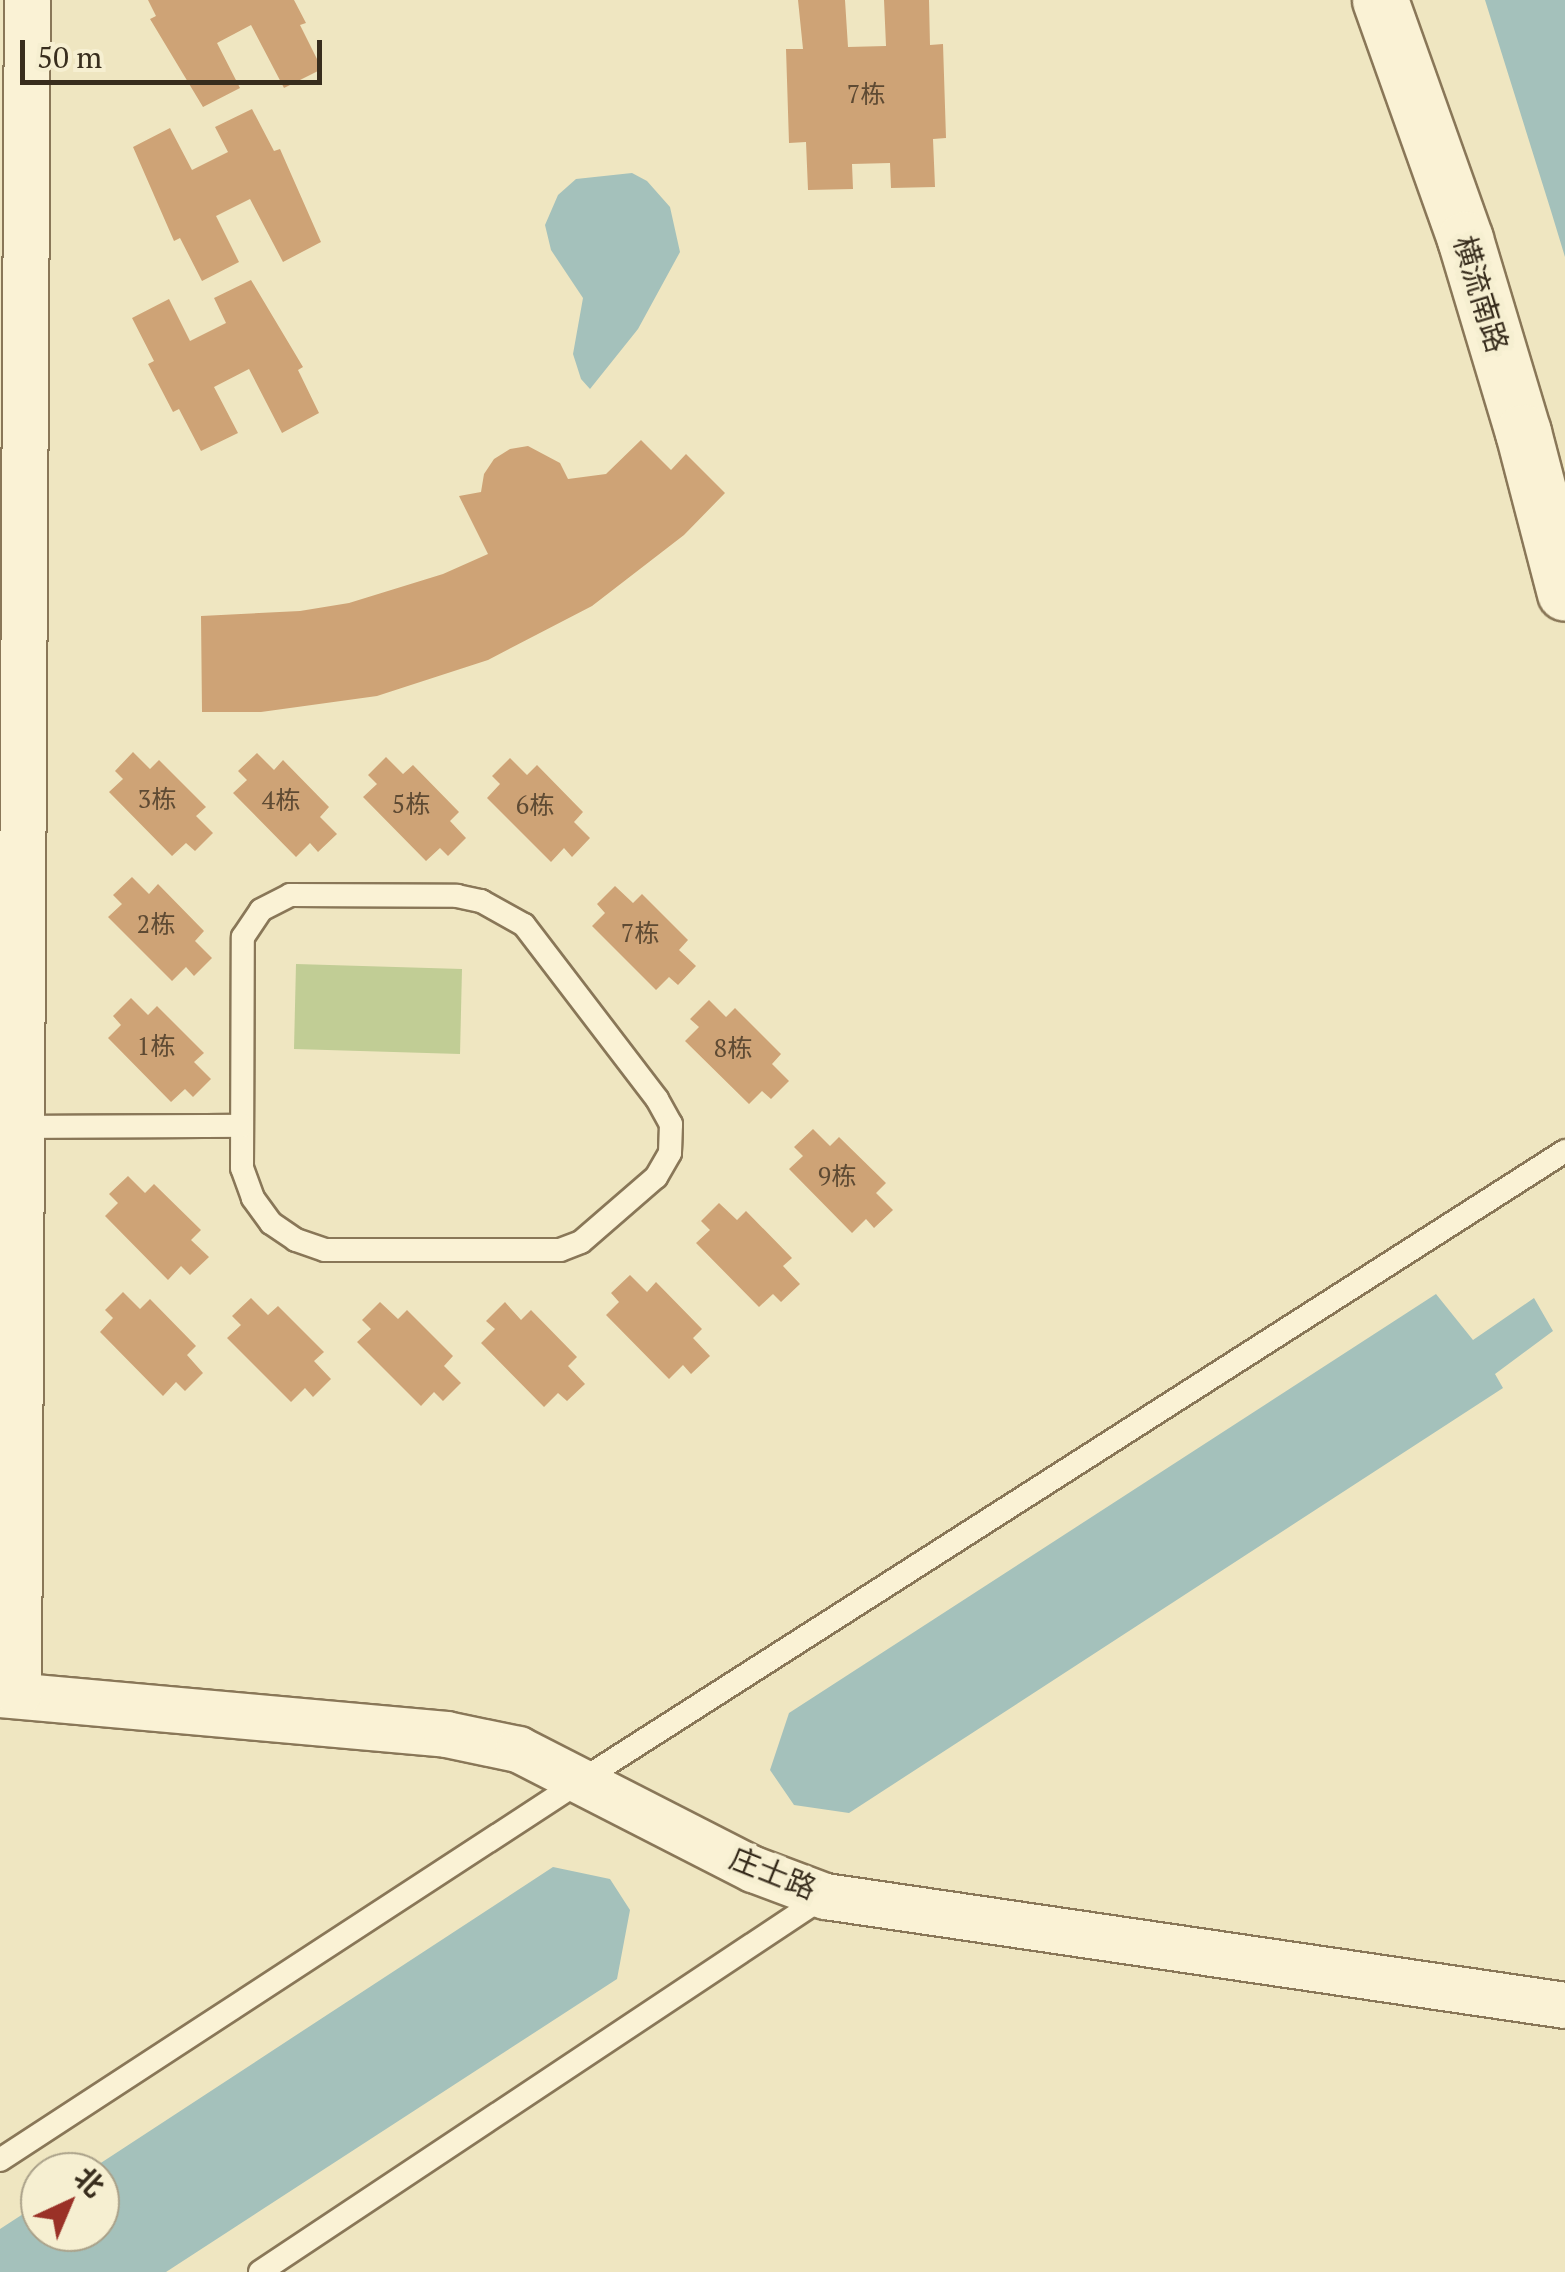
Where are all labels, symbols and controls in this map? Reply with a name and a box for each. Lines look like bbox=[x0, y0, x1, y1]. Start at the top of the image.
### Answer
scale bar bbox=[25, 20, 328, 82]
text: 50 m bbox=[37, 37, 102, 77]
house number: 7栋 bbox=[847, 79, 885, 109]
street label: 横流南路 bbox=[1446, 231, 1516, 357]
house number: 3栋 bbox=[138, 784, 176, 814]
house number: 4栋 bbox=[262, 785, 300, 815]
house number: 5栋 bbox=[392, 789, 430, 819]
house number: 6栋 bbox=[516, 790, 554, 820]
house number: 2栋 bbox=[137, 909, 175, 939]
house number: 7栋 bbox=[621, 918, 659, 948]
house number: 1栋 bbox=[137, 1031, 175, 1061]
house number: 8栋 bbox=[714, 1033, 752, 1063]
house number: 9栋 bbox=[818, 1161, 856, 1191]
street label: 庄士路 bbox=[725, 1839, 821, 1907]
north arrow bbox=[20, 2152, 120, 2252]
text: 北 bbox=[67, 2158, 113, 2205]

